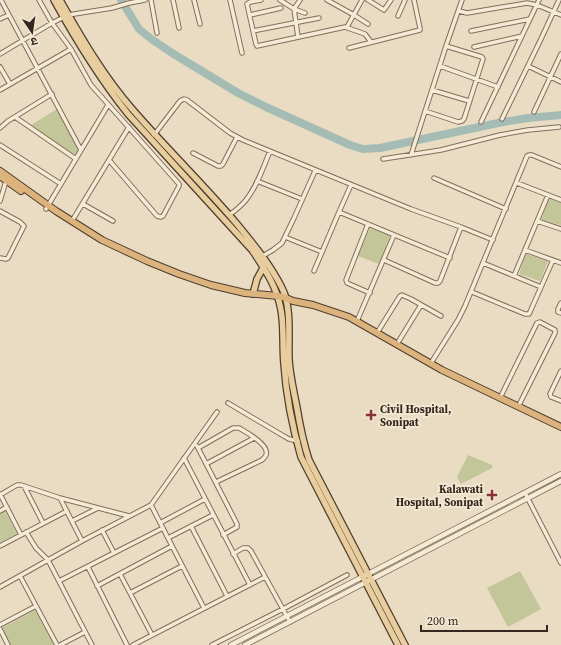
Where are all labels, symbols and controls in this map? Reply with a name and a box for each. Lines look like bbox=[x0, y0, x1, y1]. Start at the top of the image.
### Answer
north arrow bbox=[12, 12, 52, 52]
text: उ bbox=[29, 33, 39, 49]
place label: Civil Hospital, Sonipat bbox=[380, 402, 451, 430]
marker: Civil Hospital, Sonipat bbox=[365, 409, 377, 421]
place label: Kalawati Hospital, Sonipat bbox=[396, 482, 484, 510]
marker: Kalawati Hospital, Sonipat bbox=[486, 489, 498, 501]
scale bar bbox=[421, 607, 547, 633]
text: 200 m bbox=[427, 613, 459, 629]

